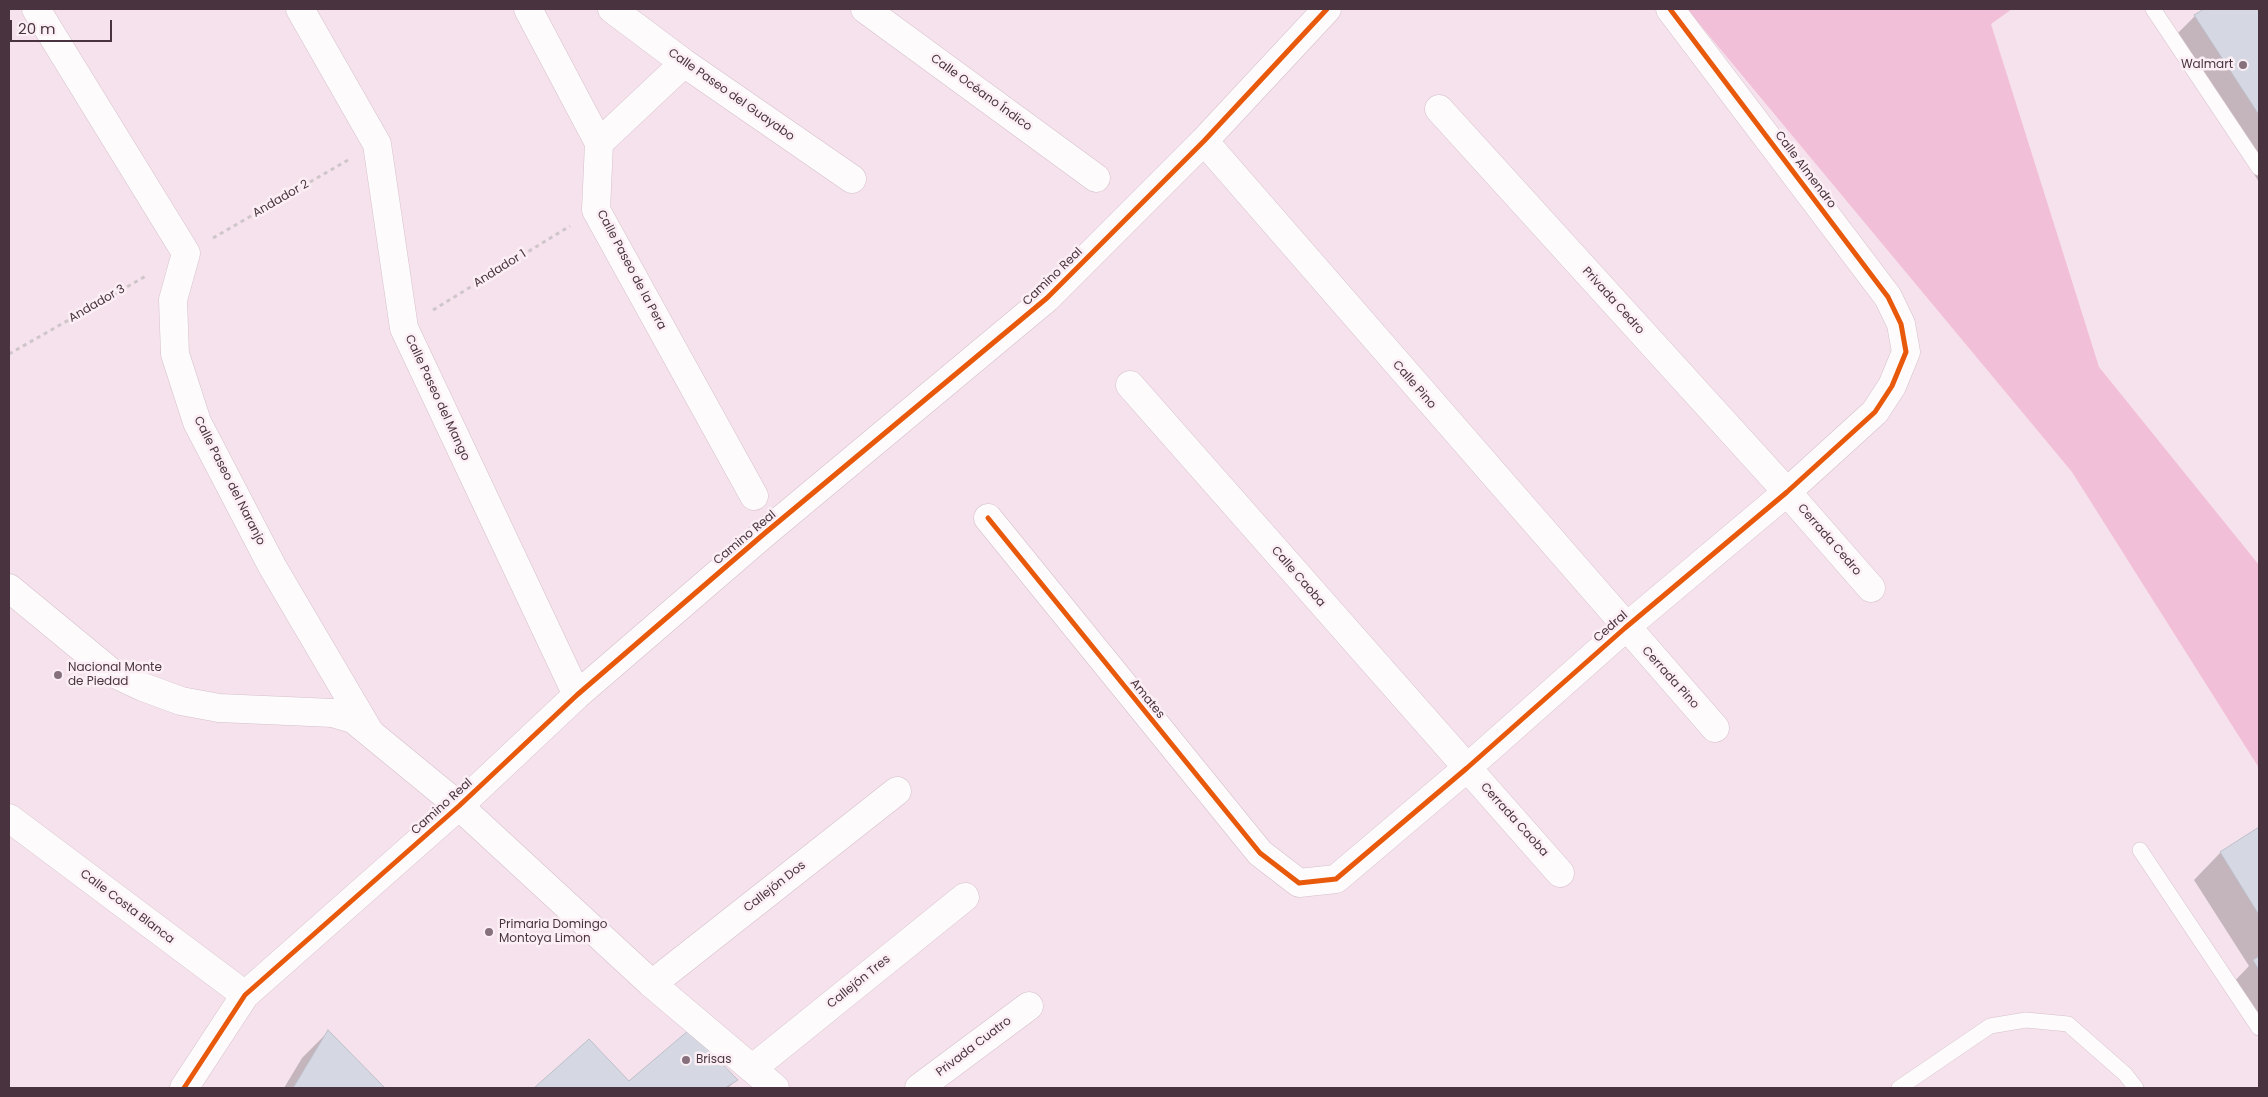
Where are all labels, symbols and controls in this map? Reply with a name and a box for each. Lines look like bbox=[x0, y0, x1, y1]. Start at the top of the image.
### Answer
scale bar bbox=[12, 10, 115, 42]
text: 20 m bbox=[18, 18, 56, 39]
street label: Calle Paseo del Guayabo bbox=[665, 46, 797, 144]
street label: Calle Océano Índico bbox=[928, 51, 1034, 135]
place label: Walmart bbox=[2181, 58, 2233, 72]
marker: Walmart bbox=[2237, 59, 2249, 71]
street label: Calle Almendro bbox=[1771, 129, 1839, 211]
street label: Andador 2 bbox=[250, 177, 312, 221]
street label: Calle Paseo de la Pera bbox=[593, 208, 669, 332]
street label: Camino Real bbox=[1020, 245, 1086, 309]
street label: Andador 1 bbox=[471, 247, 529, 291]
street label: Privada Cedro bbox=[1579, 264, 1647, 338]
street label: Andador 3 bbox=[66, 282, 128, 326]
street label: Calle Paseo del Mango bbox=[401, 333, 473, 463]
street label: Calle Pino bbox=[1389, 358, 1439, 412]
street label: Calle Paseo del Naranjo bbox=[190, 414, 268, 548]
street label: Cerrada Cedro bbox=[1794, 501, 1864, 579]
street label: Camino Real bbox=[711, 508, 779, 568]
street label: Calle Caoba bbox=[1268, 544, 1328, 610]
street label: Cedral bbox=[1591, 608, 1631, 646]
street label: Cerrada Pino bbox=[1638, 644, 1702, 712]
place label: Nacional Monte de Piedad bbox=[68, 661, 162, 689]
marker: Nacional Monte de Piedad bbox=[52, 669, 64, 681]
street label: Amates bbox=[1127, 676, 1167, 722]
street label: Camino Real bbox=[409, 776, 475, 838]
street label: Cerrada Caoba bbox=[1477, 780, 1551, 860]
street label: Callejón Dos bbox=[741, 858, 809, 916]
street label: Calle Costa Blanca bbox=[77, 867, 177, 947]
place label: Primaria Domingo Montoya Limon bbox=[499, 918, 608, 946]
marker: Primaria Domingo Montoya Limon bbox=[483, 926, 495, 938]
street label: Callejón Tres bbox=[825, 952, 893, 1012]
street label: Privada Cuatro bbox=[934, 1014, 1014, 1080]
place label: Brisas bbox=[696, 1053, 731, 1067]
marker: Brisas bbox=[680, 1054, 692, 1066]

